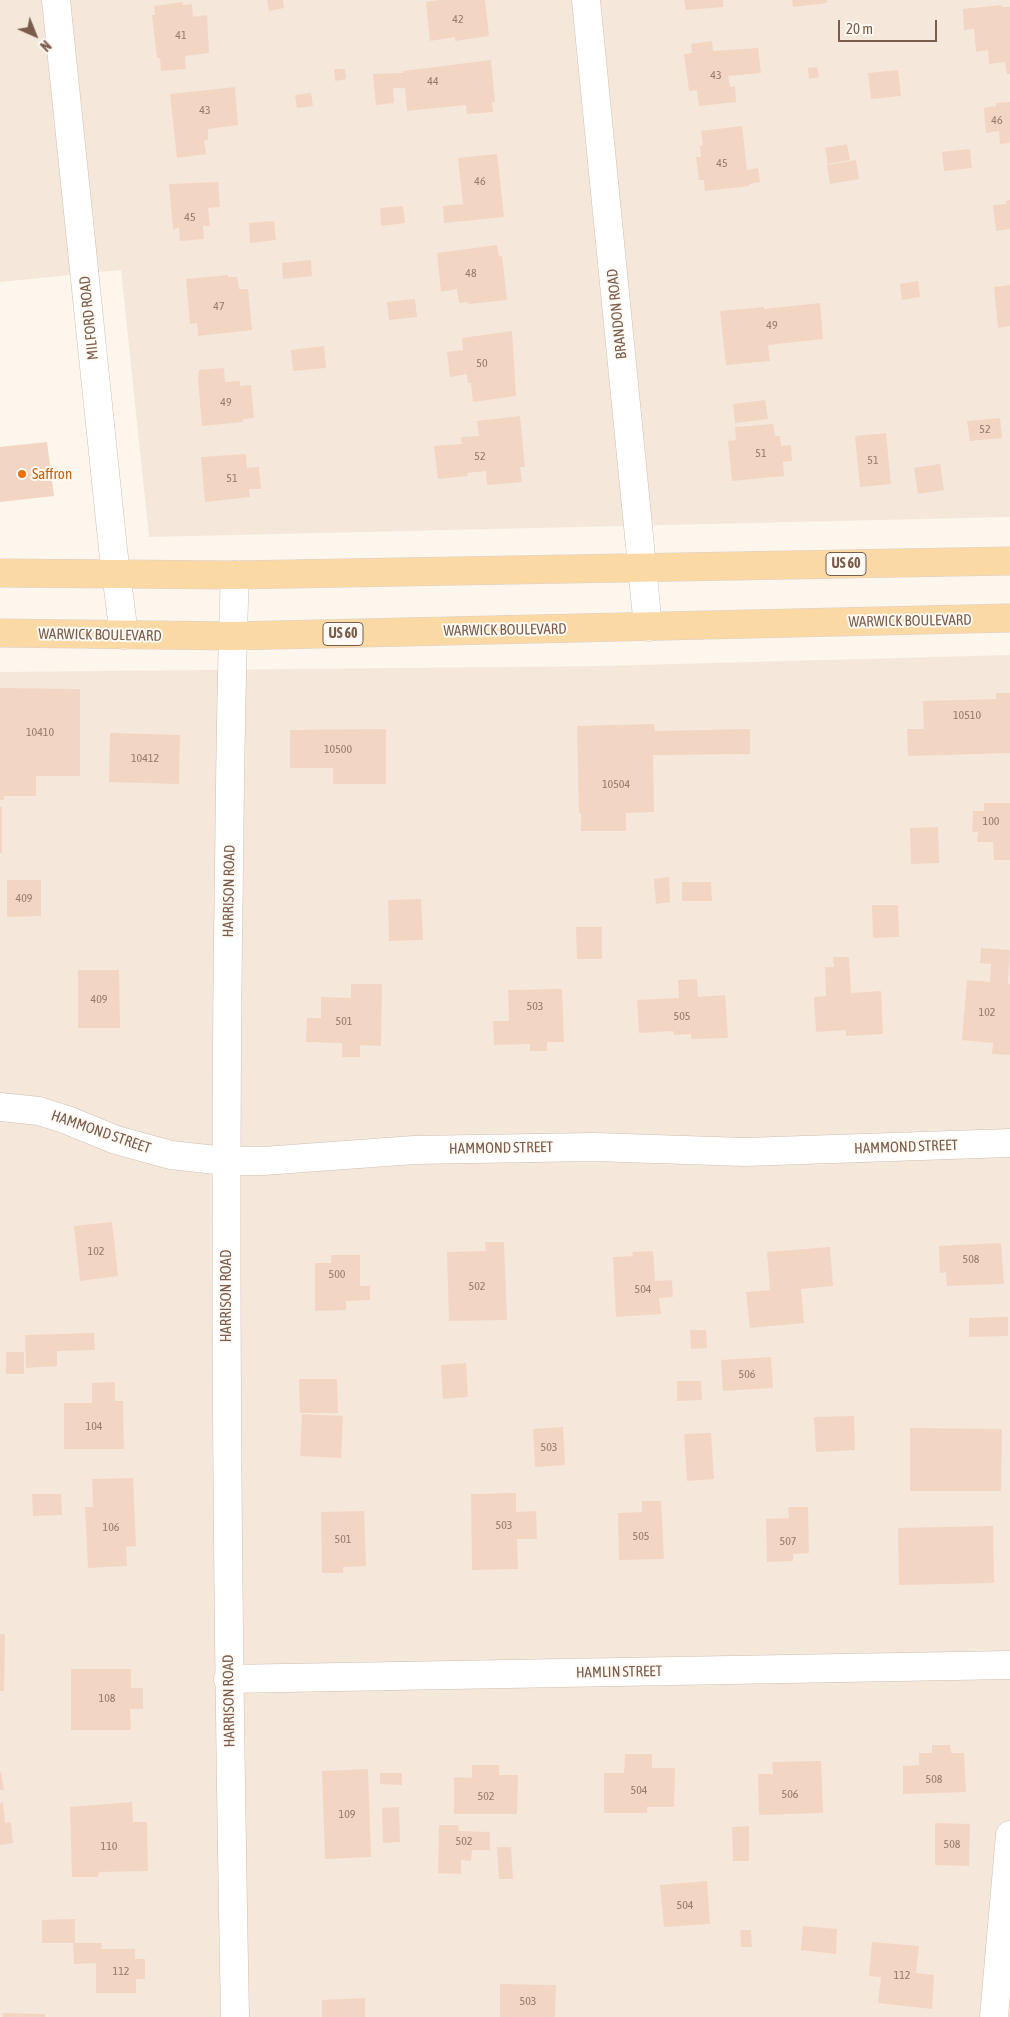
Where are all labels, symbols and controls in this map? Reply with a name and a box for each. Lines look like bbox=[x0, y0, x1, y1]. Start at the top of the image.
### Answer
north arrow bbox=[10, 10, 60, 60]
scale bar bbox=[840, 10, 939, 42]
house number: 42 bbox=[452, 12, 464, 26]
text: 20 m bbox=[846, 20, 873, 37]
house number: 41 bbox=[175, 28, 187, 42]
text: N bbox=[37, 37, 54, 54]
house number: 43 bbox=[710, 68, 722, 82]
house number: 44 bbox=[427, 74, 439, 88]
house number: 43 bbox=[199, 103, 211, 117]
house number: 46 bbox=[991, 113, 1003, 127]
house number: 45 bbox=[716, 156, 728, 170]
house number: 46 bbox=[474, 174, 486, 188]
house number: 45 bbox=[184, 210, 196, 224]
house number: 48 bbox=[465, 266, 477, 280]
street label: BRANDON ROAD bbox=[603, 268, 631, 360]
street label: MILFORD ROAD bbox=[76, 275, 102, 361]
house number: 47 bbox=[213, 299, 225, 313]
house number: 49 bbox=[766, 318, 778, 332]
house number: 50 bbox=[476, 356, 488, 370]
house number: 49 bbox=[220, 395, 232, 409]
house number: 52 bbox=[979, 422, 991, 436]
house number: 51 bbox=[755, 446, 767, 460]
house number: 52 bbox=[474, 449, 486, 463]
house number: 51 bbox=[867, 453, 879, 467]
place label: Saffron bbox=[32, 465, 72, 483]
marker: Saffron bbox=[16, 468, 28, 480]
house number: 51 bbox=[226, 471, 238, 485]
road number: US 60 bbox=[826, 552, 866, 576]
street label: WARWICK BOULEVARD bbox=[848, 611, 972, 631]
street label: WARWICK BOULEVARD bbox=[443, 620, 567, 640]
road number: US 60 bbox=[323, 622, 363, 646]
street label: WARWICK BOULEVARD bbox=[38, 625, 162, 645]
house number: 10510 bbox=[953, 708, 981, 722]
house number: 10410 bbox=[26, 725, 54, 739]
house number: 10500 bbox=[324, 742, 352, 756]
house number: 10412 bbox=[131, 751, 159, 765]
house number: 10504 bbox=[602, 777, 630, 791]
house number: 100 bbox=[983, 814, 999, 828]
street label: HARRISON ROAD bbox=[219, 844, 239, 938]
house number: 409 bbox=[16, 891, 32, 905]
house number: 409 bbox=[91, 992, 107, 1006]
house number: 503 bbox=[527, 999, 543, 1013]
house number: 102 bbox=[979, 1005, 995, 1019]
house number: 505 bbox=[674, 1009, 690, 1023]
house number: 501 bbox=[336, 1014, 352, 1028]
street label: HAMMOND STREET bbox=[49, 1107, 153, 1157]
street label: HAMMOND STREET bbox=[854, 1136, 958, 1158]
street label: HAMMOND STREET bbox=[449, 1138, 553, 1158]
house number: 102 bbox=[88, 1244, 104, 1258]
street label: HARRISON ROAD bbox=[217, 1250, 235, 1342]
house number: 508 bbox=[963, 1252, 979, 1266]
house number: 500 bbox=[329, 1267, 345, 1281]
house number: 502 bbox=[469, 1279, 485, 1293]
house number: 504 bbox=[635, 1282, 651, 1296]
house number: 506 bbox=[739, 1367, 755, 1381]
house number: 104 bbox=[86, 1419, 102, 1433]
house number: 503 bbox=[541, 1440, 557, 1454]
house number: 503 bbox=[496, 1518, 512, 1532]
house number: 106 bbox=[103, 1520, 119, 1534]
house number: 505 bbox=[633, 1529, 649, 1543]
house number: 501 bbox=[335, 1532, 351, 1546]
house number: 507 bbox=[780, 1534, 796, 1548]
street label: HARRISON ROAD bbox=[219, 1654, 239, 1748]
street label: HAMLIN STREET bbox=[576, 1662, 662, 1682]
house number: 108 bbox=[99, 1691, 115, 1705]
house number: 508 bbox=[926, 1772, 942, 1786]
house number: 504 bbox=[631, 1783, 647, 1797]
house number: 506 bbox=[782, 1787, 798, 1801]
house number: 502 bbox=[478, 1789, 494, 1803]
house number: 109 bbox=[339, 1807, 355, 1821]
house number: 502 bbox=[456, 1834, 472, 1848]
house number: 508 bbox=[944, 1837, 960, 1851]
house number: 110 bbox=[101, 1839, 117, 1853]
house number: 504 bbox=[677, 1898, 693, 1912]
house number: 112 bbox=[113, 1964, 129, 1978]
house number: 112 bbox=[894, 1968, 910, 1982]
house number: 503 bbox=[520, 1994, 536, 2008]

